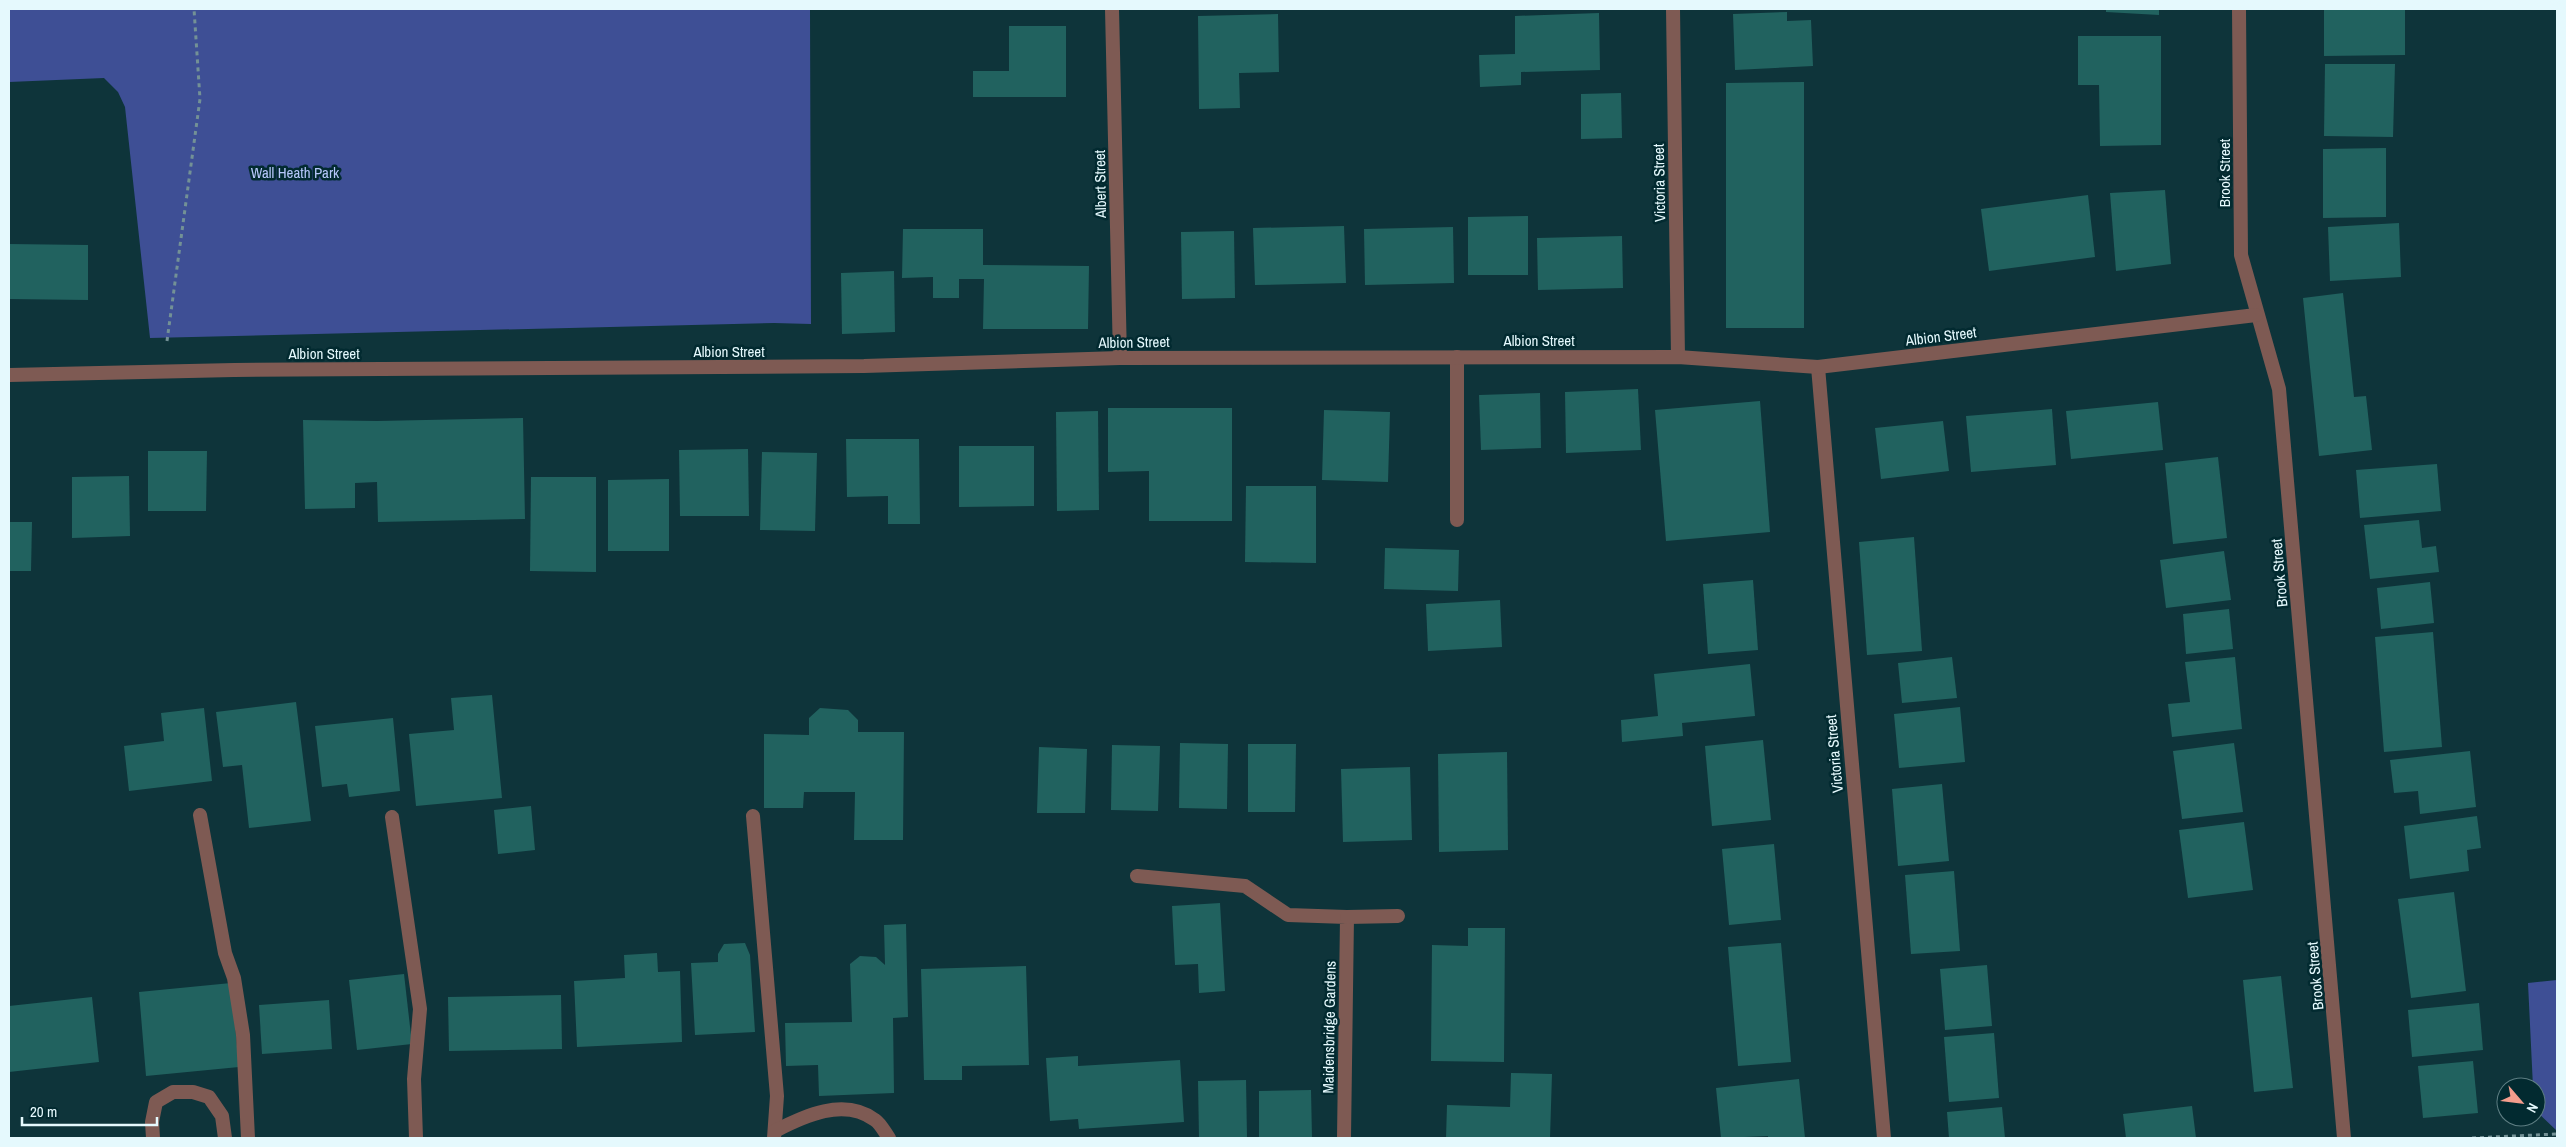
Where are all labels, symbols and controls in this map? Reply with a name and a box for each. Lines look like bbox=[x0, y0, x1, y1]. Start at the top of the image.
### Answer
street label: Brook Street bbox=[2214, 138, 2235, 207]
street label: Victoria Street bbox=[1648, 143, 1670, 222]
street label: Albert Street bbox=[1089, 149, 1111, 219]
park label: Wall Heath Park bbox=[251, 162, 340, 183]
street label: Albion Street bbox=[1903, 321, 1978, 351]
street label: Albion Street bbox=[1502, 330, 1575, 351]
street label: Albion Street bbox=[1097, 331, 1170, 353]
street label: Albion Street bbox=[692, 341, 765, 362]
street label: Albion Street bbox=[287, 343, 360, 364]
street label: Brook Street bbox=[2266, 537, 2292, 608]
street label: Victoria Street bbox=[1820, 713, 1848, 794]
street label: Brook Street bbox=[2302, 940, 2328, 1011]
street label: Maidensbridge Gardens bbox=[1317, 960, 1341, 1094]
north arrow bbox=[2496, 1077, 2546, 1127]
scale bar bbox=[22, 1094, 158, 1126]
text: N bbox=[2523, 1100, 2542, 1116]
text: 20 m bbox=[30, 1101, 57, 1122]

